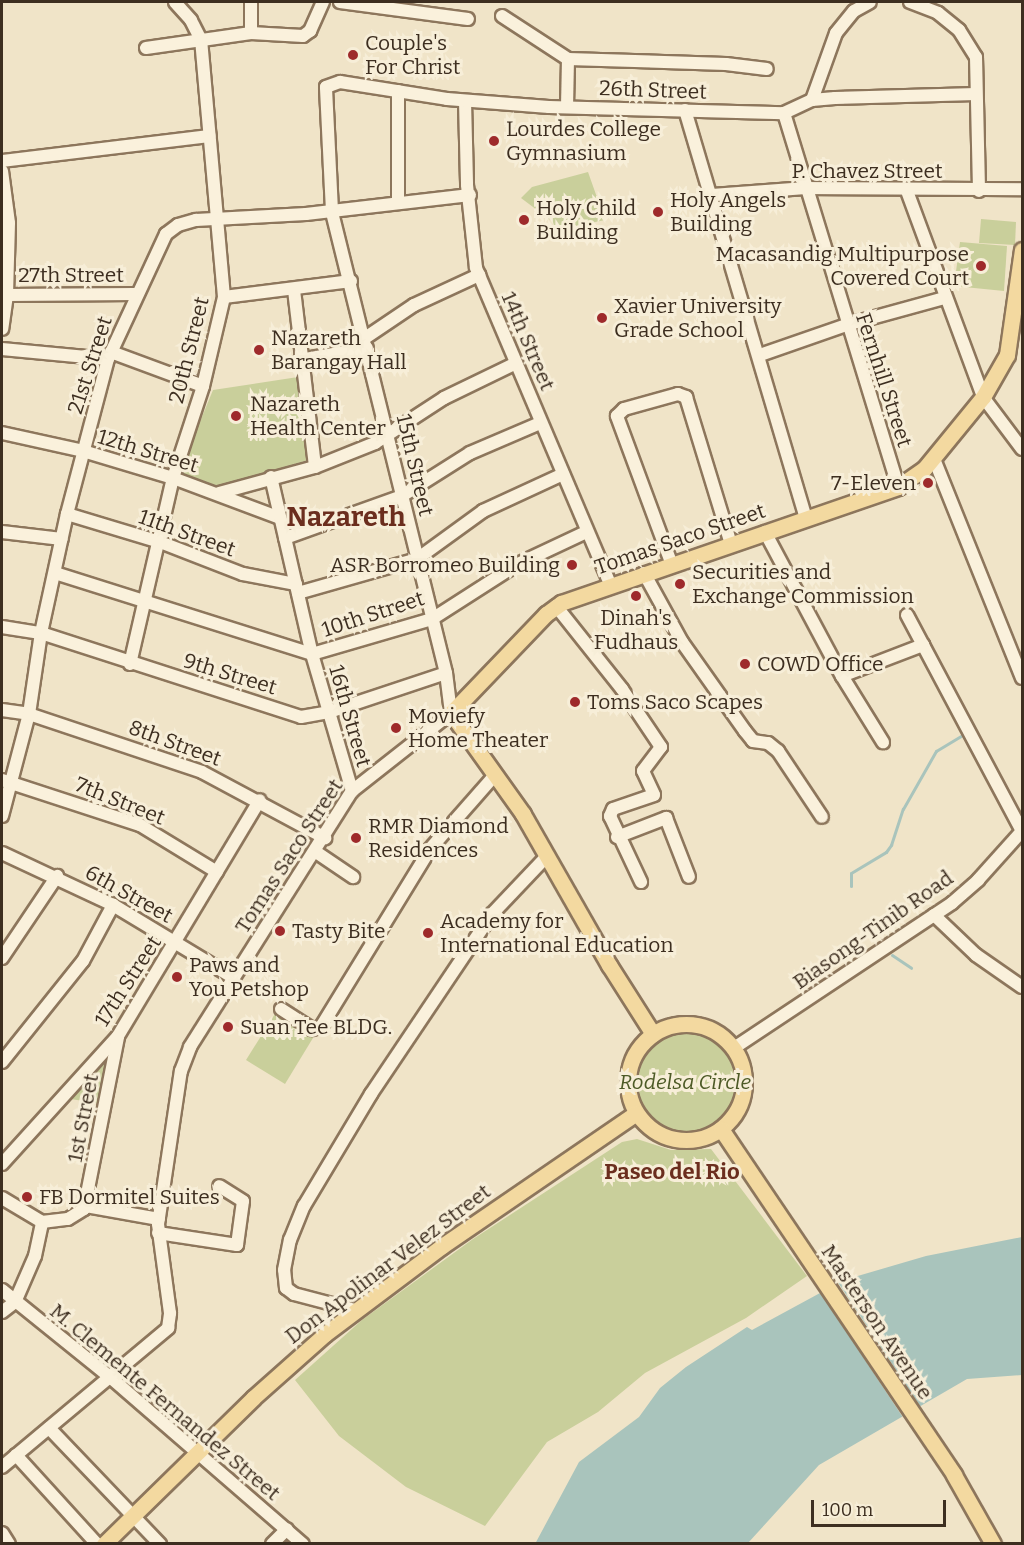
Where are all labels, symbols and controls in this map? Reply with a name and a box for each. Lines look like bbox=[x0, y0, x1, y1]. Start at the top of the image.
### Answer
place label: Couple's For Christ bbox=[365, 30, 460, 80]
marker: Couple's For Christ bbox=[346, 48, 360, 62]
street label: 26th Street bbox=[599, 76, 707, 104]
place label: Lourdes College Gymnasium bbox=[506, 116, 661, 166]
marker: Lourdes College Gymnasium bbox=[487, 134, 501, 148]
street label: P. Chavez Street bbox=[791, 158, 943, 184]
place label: Holy Angels Building bbox=[670, 187, 786, 237]
place label: Holy Child Building bbox=[536, 195, 636, 245]
marker: Holy Angels Building bbox=[651, 205, 665, 219]
marker: Holy Child Building bbox=[517, 213, 531, 227]
place label: Macasandig Multipurpose Covered Court bbox=[716, 241, 969, 291]
marker: Macasandig Multipurpose Covered Court bbox=[974, 259, 988, 273]
street label: 27th Street bbox=[18, 262, 124, 288]
street label: 14th Street bbox=[496, 288, 560, 394]
place label: Xavier University Grade School bbox=[614, 293, 782, 343]
street label: 20th Street bbox=[164, 294, 214, 406]
street label: Fernhill Street bbox=[850, 310, 918, 450]
marker: Xavier University Grade School bbox=[595, 311, 609, 325]
street label: 21st Street bbox=[62, 313, 118, 417]
place label: Nazareth Barangay Hall bbox=[271, 325, 407, 375]
marker: Nazareth Barangay Hall bbox=[252, 343, 266, 357]
place label: Nazareth Health Center bbox=[250, 391, 386, 441]
marker: Nazareth Health Center bbox=[227, 407, 245, 425]
street label: 15th Street bbox=[391, 412, 439, 518]
street label: 12th Street bbox=[95, 424, 201, 478]
place label: 7-Eleven bbox=[831, 470, 916, 496]
marker: 7-Eleven bbox=[921, 476, 935, 490]
street label: Tomas Saco Street bbox=[591, 498, 769, 580]
district label: Nazareth bbox=[286, 502, 406, 534]
street label: 11th Street bbox=[135, 504, 239, 562]
place label: ASR Borromeo Building bbox=[330, 552, 560, 578]
marker: ASR Borromeo Building bbox=[565, 558, 579, 572]
place label: Securities and Exchange Commission bbox=[692, 559, 914, 609]
marker: Securities and Exchange Commission bbox=[673, 577, 687, 591]
street label: 10th Street bbox=[319, 586, 427, 642]
marker: Dinah's Fudhaus bbox=[629, 589, 643, 603]
place label: Dinah's Fudhaus bbox=[594, 605, 678, 655]
street label: 9th Street bbox=[180, 648, 280, 700]
place label: COWD Office bbox=[757, 651, 883, 677]
marker: COWD Office bbox=[738, 657, 752, 671]
street label: 16th Street bbox=[323, 662, 377, 770]
place label: Toms Saco Scapes bbox=[587, 689, 763, 715]
marker: Toms Saco Scapes bbox=[568, 695, 582, 709]
place label: Moviefy Home Theater bbox=[408, 703, 548, 753]
street label: 8th Street bbox=[125, 715, 225, 771]
marker: Moviefy Home Theater bbox=[389, 721, 403, 735]
street label: 7th Street bbox=[71, 772, 169, 830]
street label: Tomas Saco Street bbox=[230, 774, 348, 938]
place label: RMR Diamond Residences bbox=[368, 813, 509, 863]
marker: RMR Diamond Residences bbox=[349, 831, 363, 845]
street label: 6th Street bbox=[81, 860, 177, 928]
street label: Biasong-Tinib Road bbox=[788, 865, 958, 995]
place label: Academy for International Education bbox=[440, 908, 674, 958]
place label: Tasty Bite bbox=[292, 918, 386, 944]
marker: Tasty Bite bbox=[273, 924, 287, 938]
marker: Academy for International Education bbox=[421, 926, 435, 940]
street label: 17th Street bbox=[89, 931, 167, 1031]
place label: Paws and You Petshop bbox=[189, 952, 309, 1002]
marker: Paws and You Petshop bbox=[170, 970, 184, 984]
place label: Suan Tee BLDG. bbox=[240, 1014, 392, 1040]
marker: Suan Tee BLDG. bbox=[221, 1020, 235, 1034]
park label: Rodelsa Circle bbox=[619, 1069, 751, 1095]
street label: 1st Street bbox=[62, 1072, 104, 1164]
district label: Paseo del Rio bbox=[604, 1159, 740, 1185]
street label: Don Apolinar Velez Street bbox=[281, 1179, 495, 1349]
place label: FB Dormitel Suites bbox=[39, 1184, 220, 1210]
marker: FB Dormitel Suites bbox=[20, 1190, 34, 1204]
street label: Masterson Avenue bbox=[816, 1240, 938, 1404]
street label: M. Clemente Fernandez Street bbox=[45, 1298, 285, 1506]
scale bar bbox=[814, 1488, 949, 1526]
text: 100 m bbox=[822, 1499, 873, 1521]

